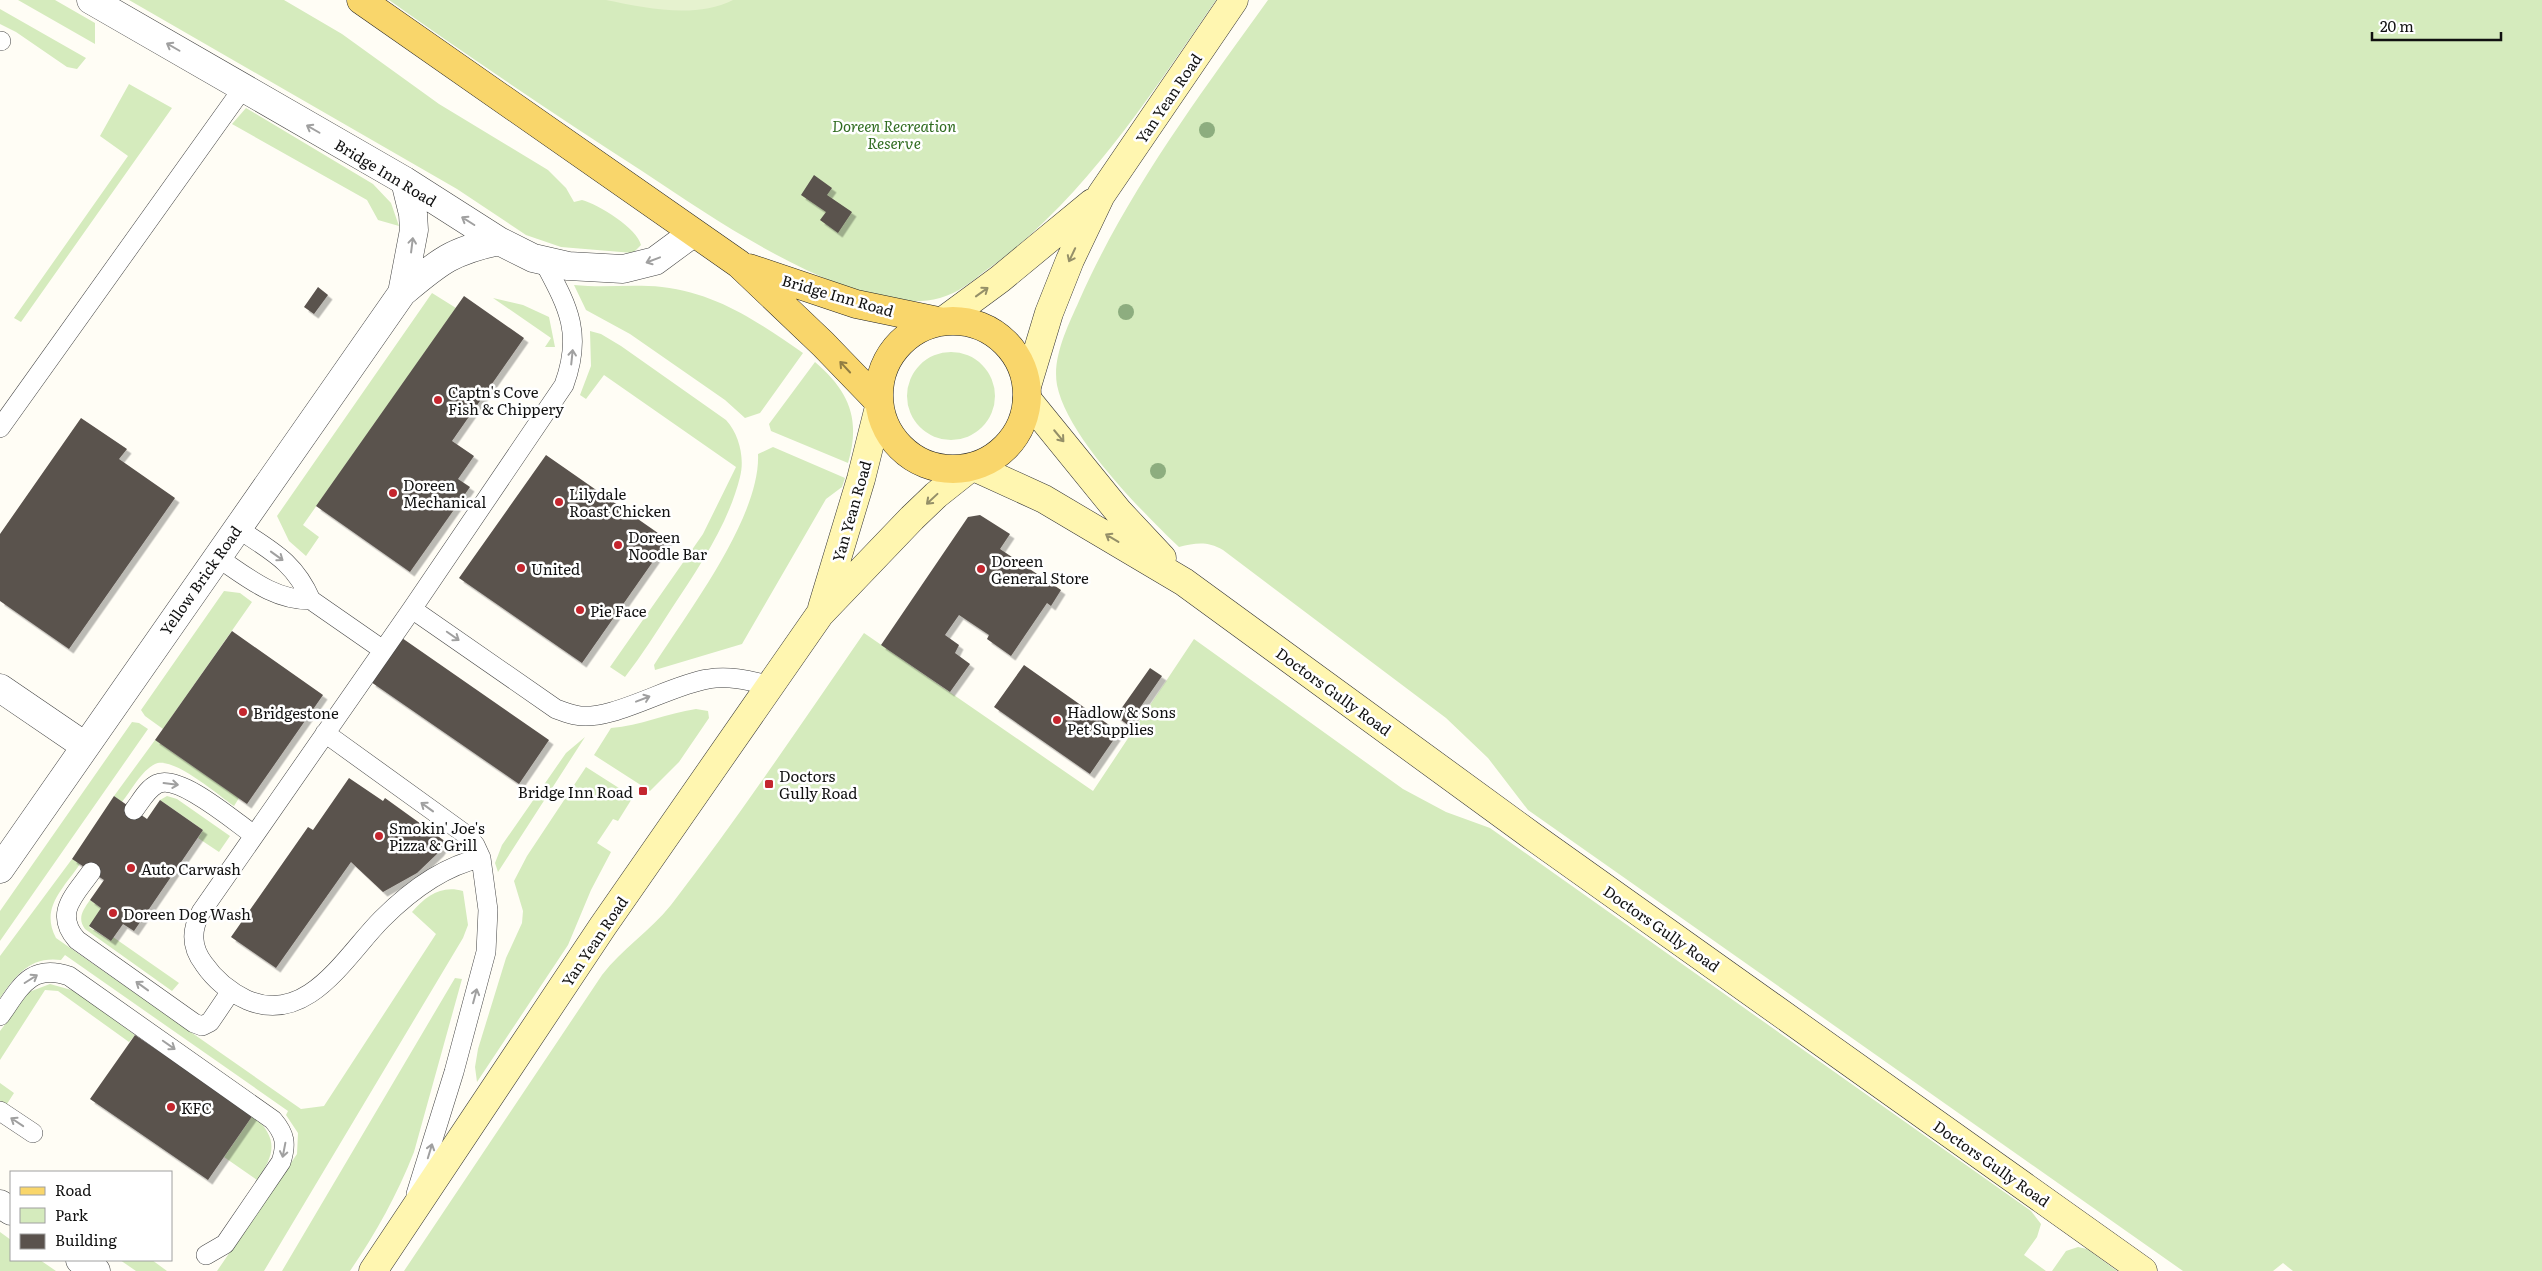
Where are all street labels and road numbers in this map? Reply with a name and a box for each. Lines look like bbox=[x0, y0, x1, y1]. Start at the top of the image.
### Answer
street label: Yan Yean Road bbox=[1129, 48, 1207, 148]
street label: Bridge Inn Road bbox=[331, 132, 441, 212]
street label: Bridge Inn Road bbox=[779, 268, 897, 322]
street label: Yan Yean Road bbox=[826, 458, 876, 564]
street label: Yellow Brick Road bbox=[154, 520, 246, 640]
street label: Doctors Gully Road bbox=[1272, 641, 1396, 741]
street label: Doctors Gully Road bbox=[1599, 879, 1725, 977]
street label: Yan Yean Road bbox=[555, 891, 633, 991]
street label: Doctors Gully Road bbox=[1929, 1114, 2055, 1212]

